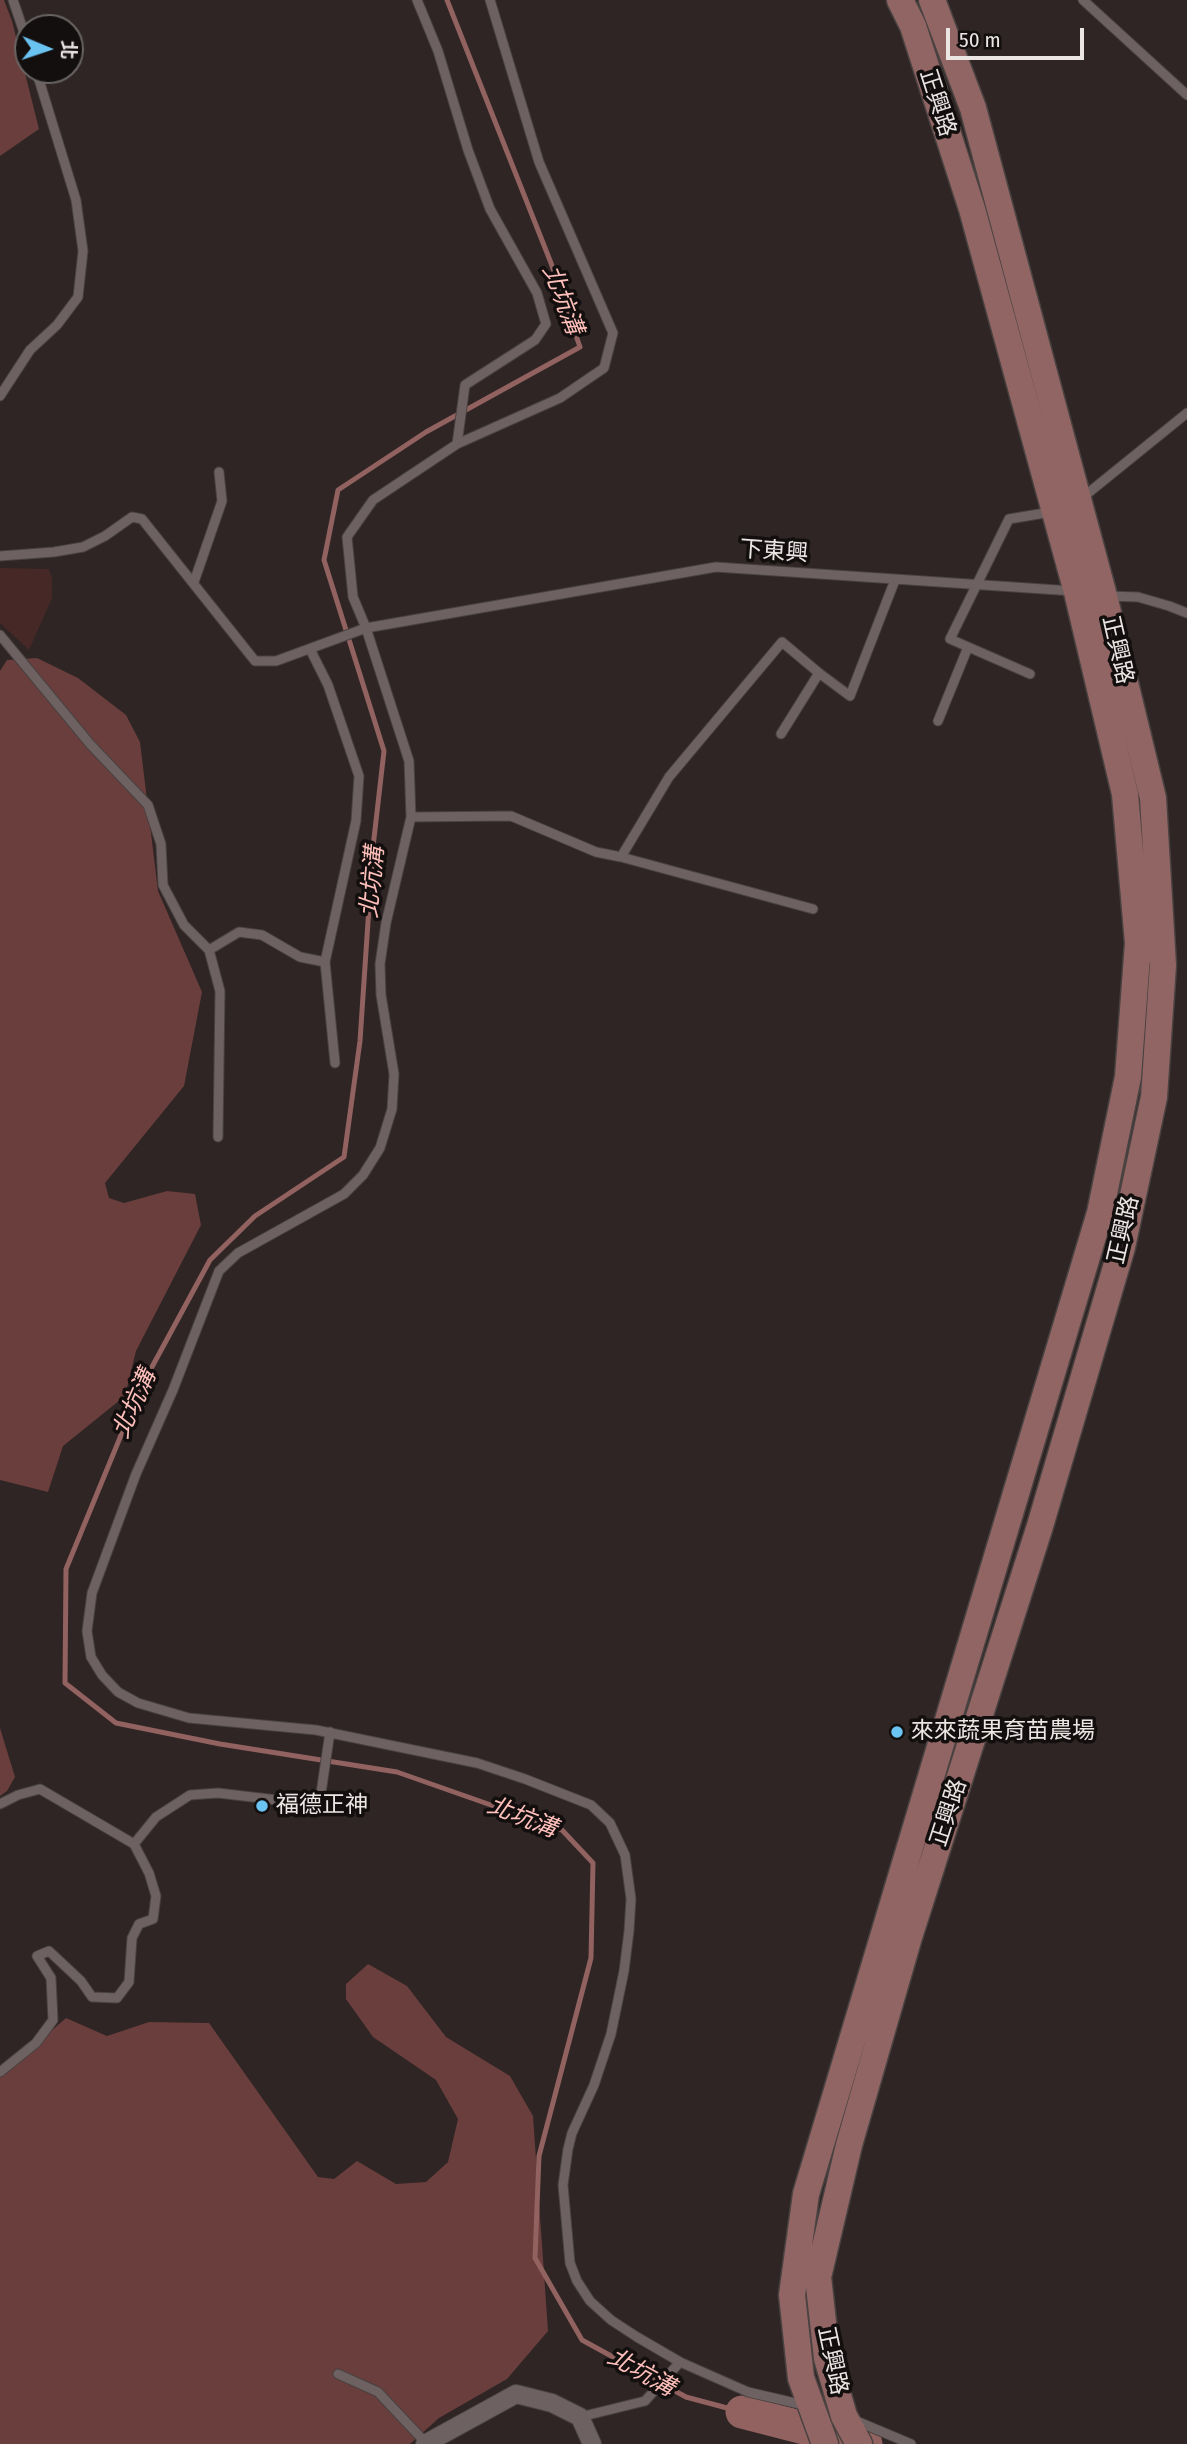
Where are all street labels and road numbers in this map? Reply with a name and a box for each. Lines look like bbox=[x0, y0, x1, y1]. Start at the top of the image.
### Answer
street label: 正興路 bbox=[913, 66, 961, 140]
street label: 下東興 bbox=[739, 536, 809, 568]
street label: 正興路 bbox=[1096, 613, 1138, 687]
street label: 正興路 bbox=[1103, 1193, 1145, 1267]
street label: 正興路 bbox=[925, 1776, 973, 1850]
street label: 正興路 bbox=[811, 2324, 853, 2398]

